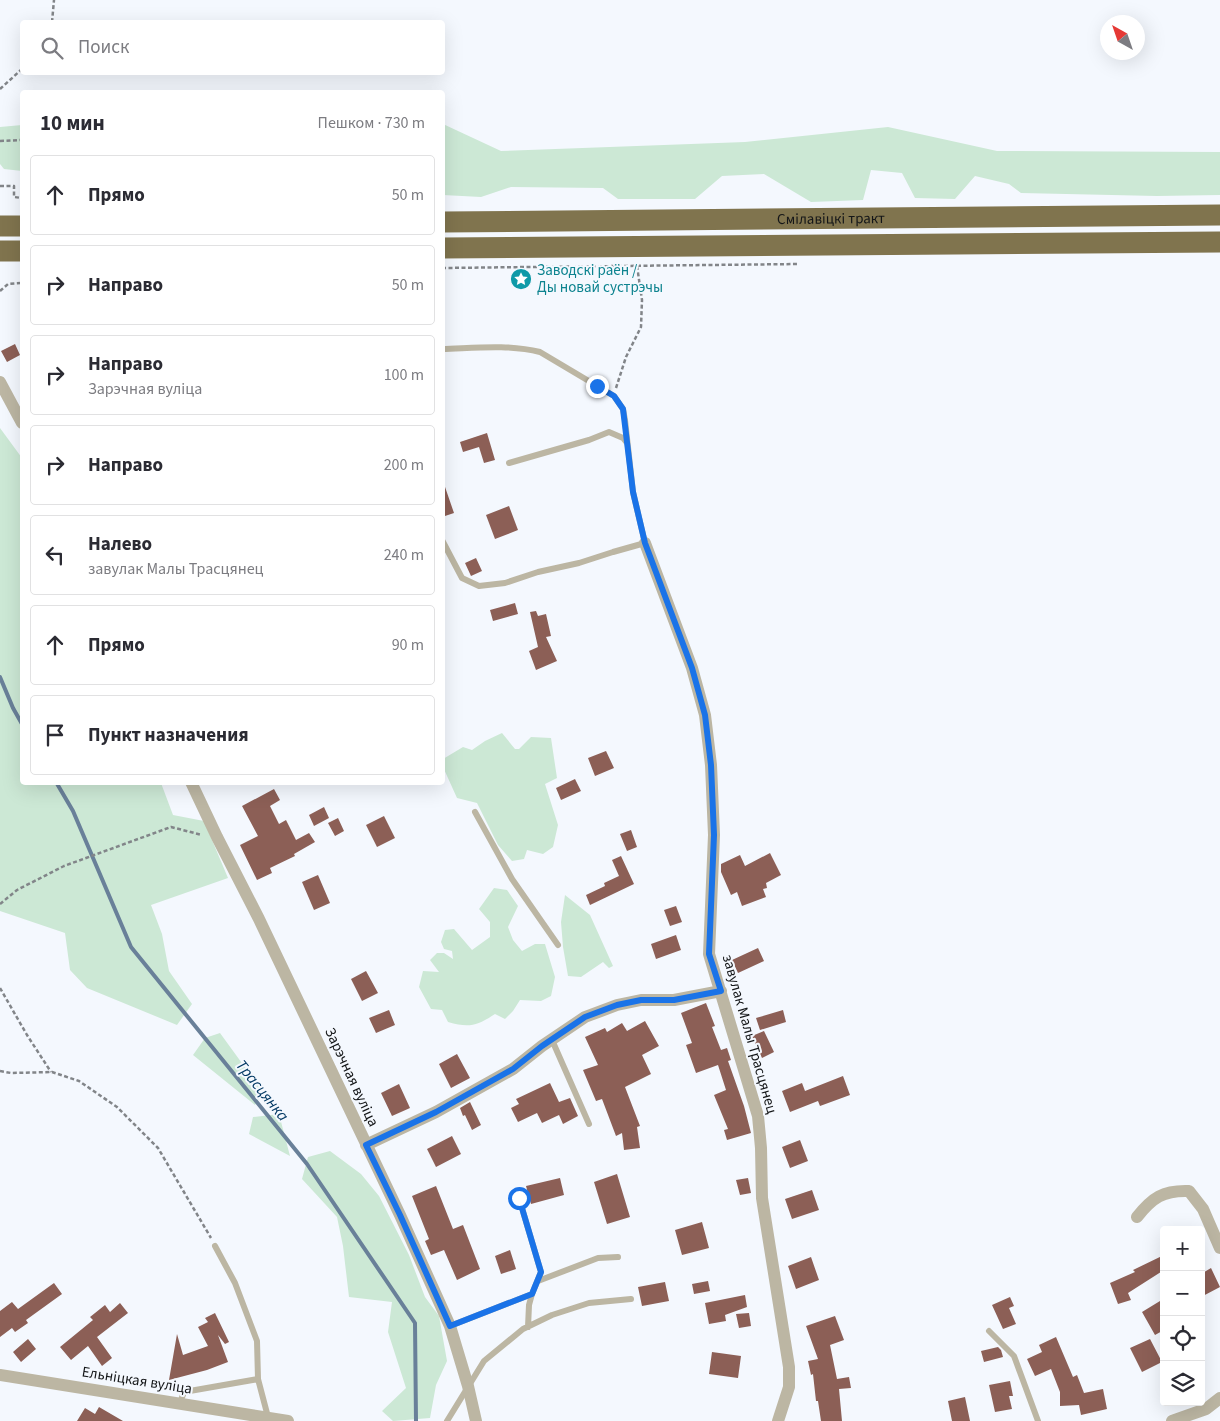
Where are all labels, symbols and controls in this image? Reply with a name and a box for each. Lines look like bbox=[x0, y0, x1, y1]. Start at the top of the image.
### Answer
north arrow bbox=[1100, 15, 1145, 60]
search box bbox=[20, 20, 445, 75]
icon: search bbox=[38, 34, 66, 62]
text: Поиск bbox=[78, 34, 129, 61]
text: 10 мин bbox=[40, 108, 105, 138]
text: Пешком · 730 m bbox=[318, 112, 425, 134]
icon: ahead bbox=[41, 181, 69, 209]
text: Прямо bbox=[88, 182, 145, 209]
text: 50 m bbox=[392, 184, 424, 206]
street label: Смілавіцкі тракт bbox=[777, 208, 885, 230]
place label: Заводскі раён / Ды новай сустрэчы bbox=[537, 260, 663, 298]
place icon: Заводскі раён / Ды новай сустрэчы bbox=[509, 267, 533, 291]
icon: right bbox=[41, 271, 69, 299]
text: Направо bbox=[88, 272, 163, 299]
text: 50 m bbox=[392, 274, 424, 296]
text: Направо bbox=[88, 351, 163, 378]
icon: right bbox=[41, 361, 69, 389]
text: 100 m bbox=[384, 364, 424, 386]
route end bbox=[586, 375, 609, 398]
text: Зарэчная вуліца bbox=[88, 378, 202, 400]
icon: right bbox=[41, 451, 69, 479]
text: Направо bbox=[88, 452, 163, 479]
text: 200 m bbox=[384, 454, 424, 476]
text: Налево bbox=[88, 531, 152, 558]
icon: left bbox=[41, 541, 69, 569]
text: 240 m bbox=[384, 544, 424, 566]
text: завулак Малы Трасцянец bbox=[88, 558, 264, 580]
icon: ahead bbox=[41, 631, 69, 659]
text: Прямо bbox=[88, 632, 145, 659]
text: 90 m bbox=[392, 634, 424, 656]
icon: arrive bbox=[41, 721, 69, 749]
text: Пункт назначения bbox=[88, 722, 249, 749]
street label: завулак Малы Трасцянец bbox=[717, 952, 782, 1117]
street label: Зарэчная вуліца bbox=[319, 1024, 384, 1130]
water label: Трасцянка bbox=[231, 1055, 294, 1126]
route start bbox=[508, 1187, 531, 1210]
map controls bbox=[1160, 1226, 1205, 1406]
button: + bbox=[1160, 1226, 1205, 1271]
button: − bbox=[1160, 1271, 1205, 1316]
button: locate bbox=[1160, 1316, 1205, 1361]
street label: Ельніцкая вуліца bbox=[80, 1361, 194, 1400]
button: layers bbox=[1160, 1361, 1205, 1406]

